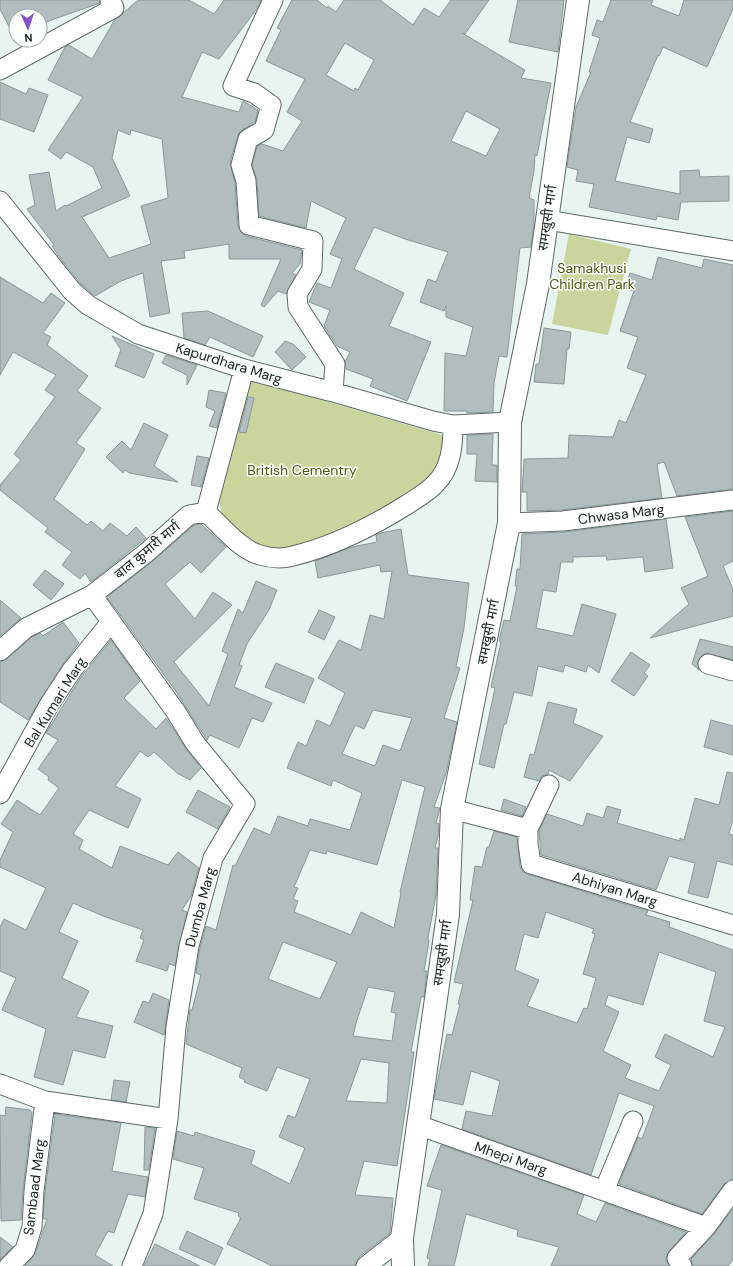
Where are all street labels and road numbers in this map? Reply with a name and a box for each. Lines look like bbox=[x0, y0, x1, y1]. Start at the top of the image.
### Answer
street label: समखुसी मार्ग bbox=[533, 183, 562, 252]
street label: Kapurdhara Marg bbox=[174, 338, 285, 388]
street label: Chwasa Marg bbox=[577, 500, 665, 528]
street label: बाल कुमारी मार्ग bbox=[110, 517, 185, 584]
street label: समखुसी मार्ग bbox=[473, 597, 504, 666]
street label: Bal Kumari Marg bbox=[20, 653, 90, 751]
street label: Dumba Marg bbox=[181, 865, 219, 949]
street label: Abhiyan Marg bbox=[570, 867, 660, 911]
street label: समखुसी मार्ग bbox=[428, 918, 457, 987]
street label: Mhepi Marg bbox=[472, 1137, 550, 1179]
street label: Sambaad Marg bbox=[19, 1138, 49, 1236]

